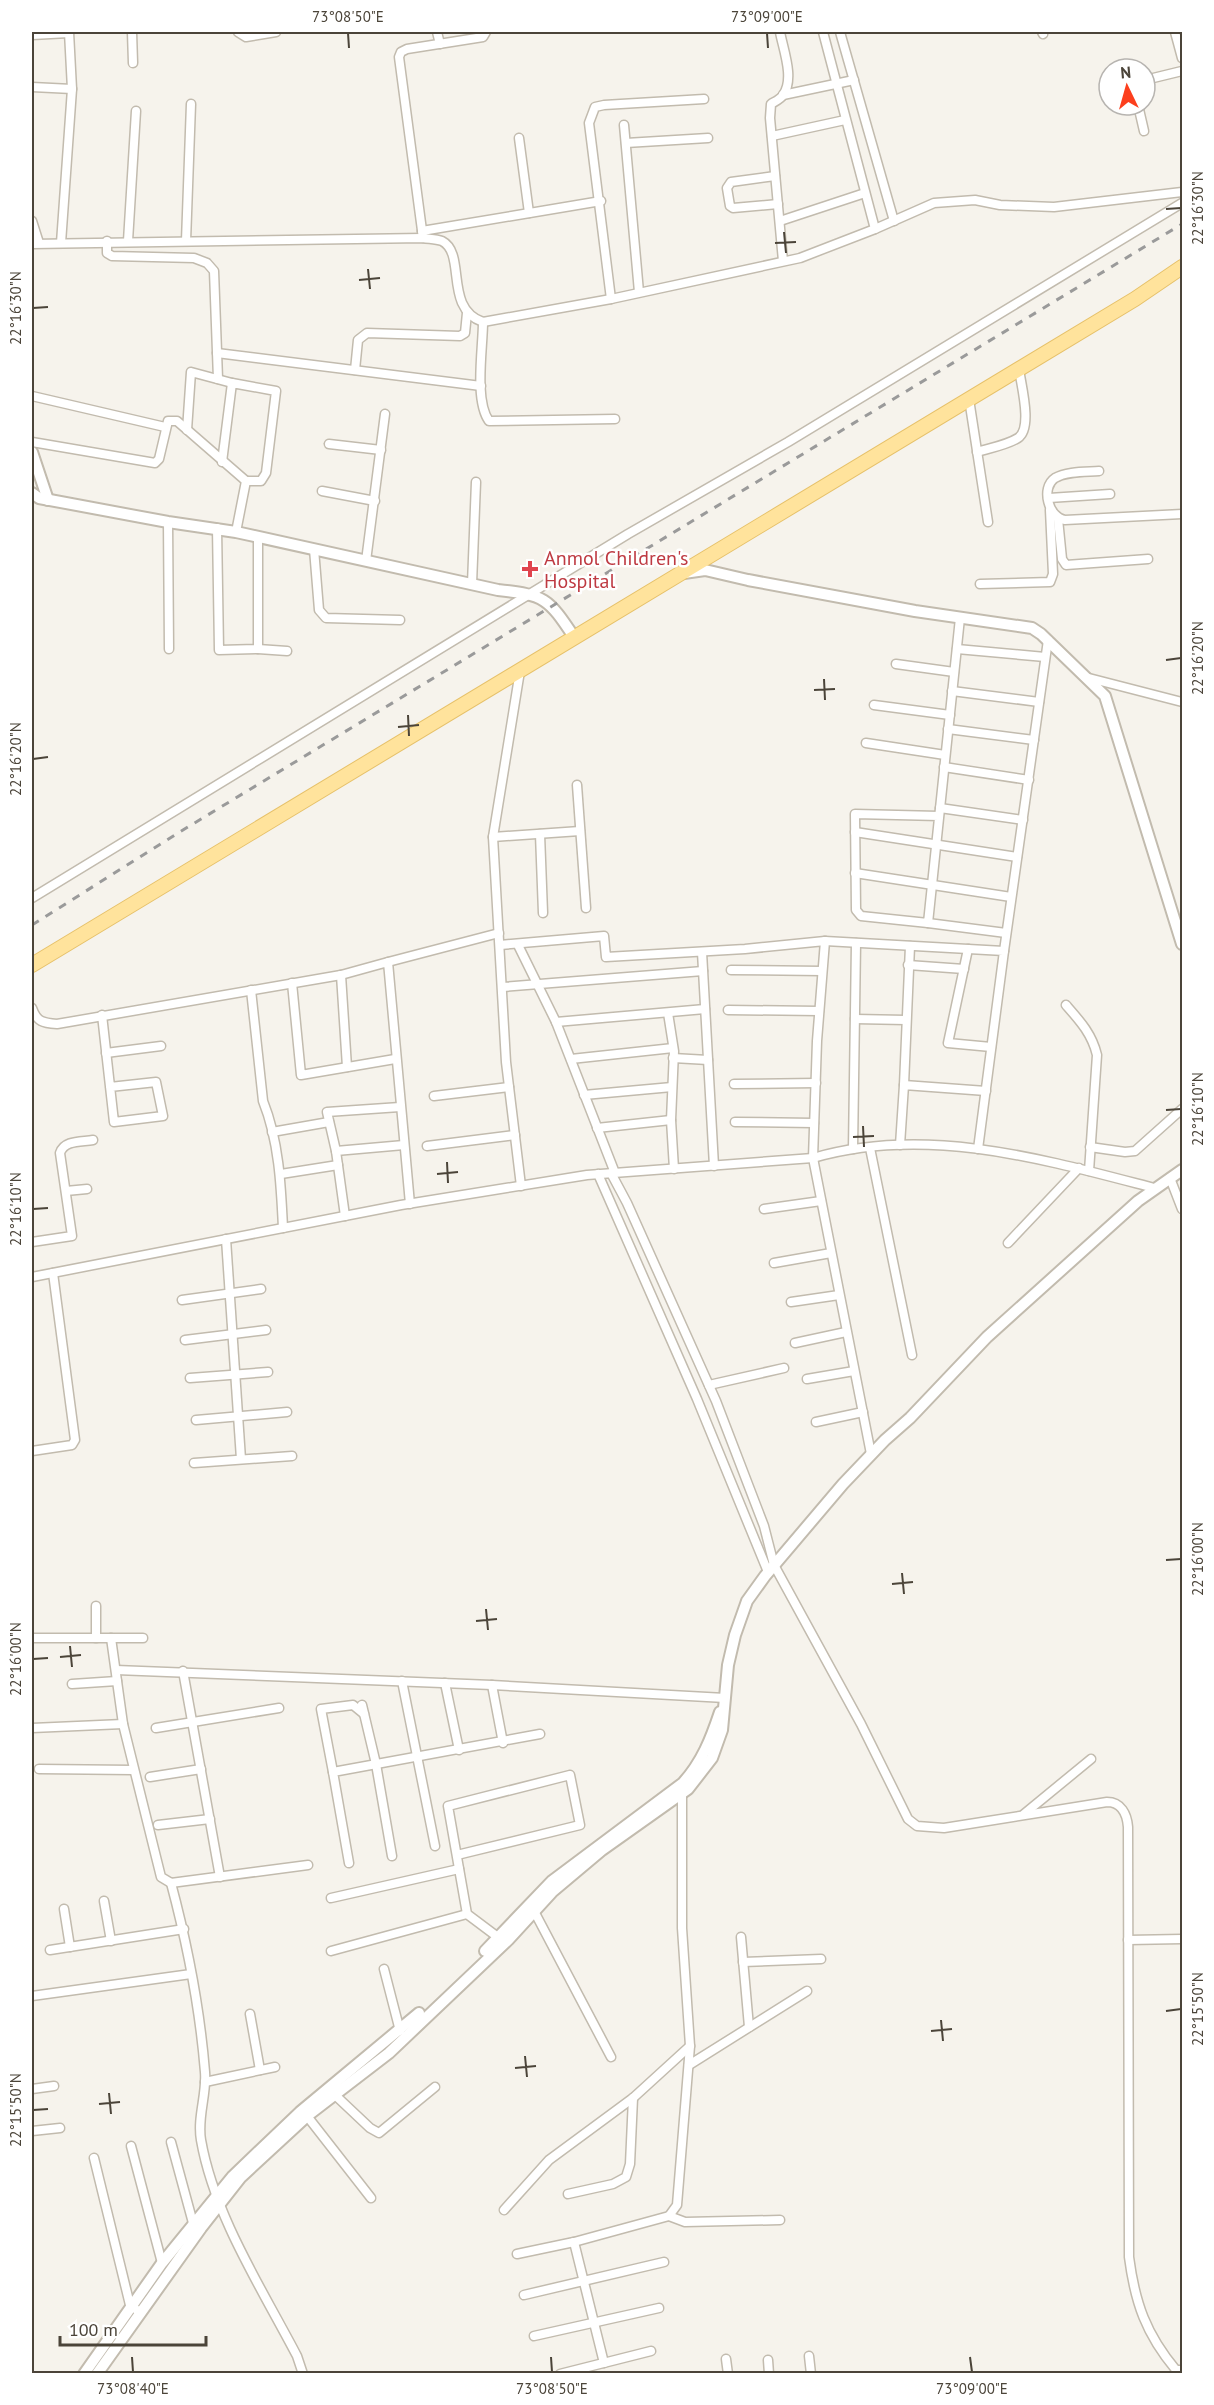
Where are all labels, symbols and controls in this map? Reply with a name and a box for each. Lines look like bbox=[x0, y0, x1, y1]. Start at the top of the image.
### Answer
text: 73°08'50"E bbox=[312, 7, 384, 26]
text: 73°09'00"E bbox=[731, 7, 803, 26]
north arrow bbox=[1097, 57, 1157, 117]
text: N bbox=[1120, 62, 1132, 82]
text: 22°16'30"N bbox=[1188, 171, 1207, 245]
text: 22°16'30"N bbox=[6, 271, 25, 345]
place label: Anmol Children's Hospital bbox=[544, 545, 689, 594]
marker: Anmol Children's Hospital bbox=[521, 560, 539, 578]
text: 22°16'20"N bbox=[1188, 621, 1207, 695]
text: 22°16'20"N bbox=[6, 722, 25, 796]
text: 22°16'10"N bbox=[1188, 1072, 1207, 1146]
text: 22°16'10"N bbox=[6, 1172, 25, 1246]
text: 22°16'00"N bbox=[1188, 1522, 1207, 1596]
text: 22°16'00"N bbox=[6, 1622, 25, 1696]
text: 22°15'50"N bbox=[1188, 1972, 1207, 2046]
text: 22°15'50"N bbox=[6, 2073, 25, 2147]
scale bar bbox=[60, 2309, 206, 2347]
text: 100 m bbox=[69, 2318, 118, 2341]
text: 73°08'40"E bbox=[97, 2379, 169, 2398]
text: 73°08'50"E bbox=[516, 2379, 588, 2398]
text: 73°09'00"E bbox=[936, 2379, 1008, 2398]

